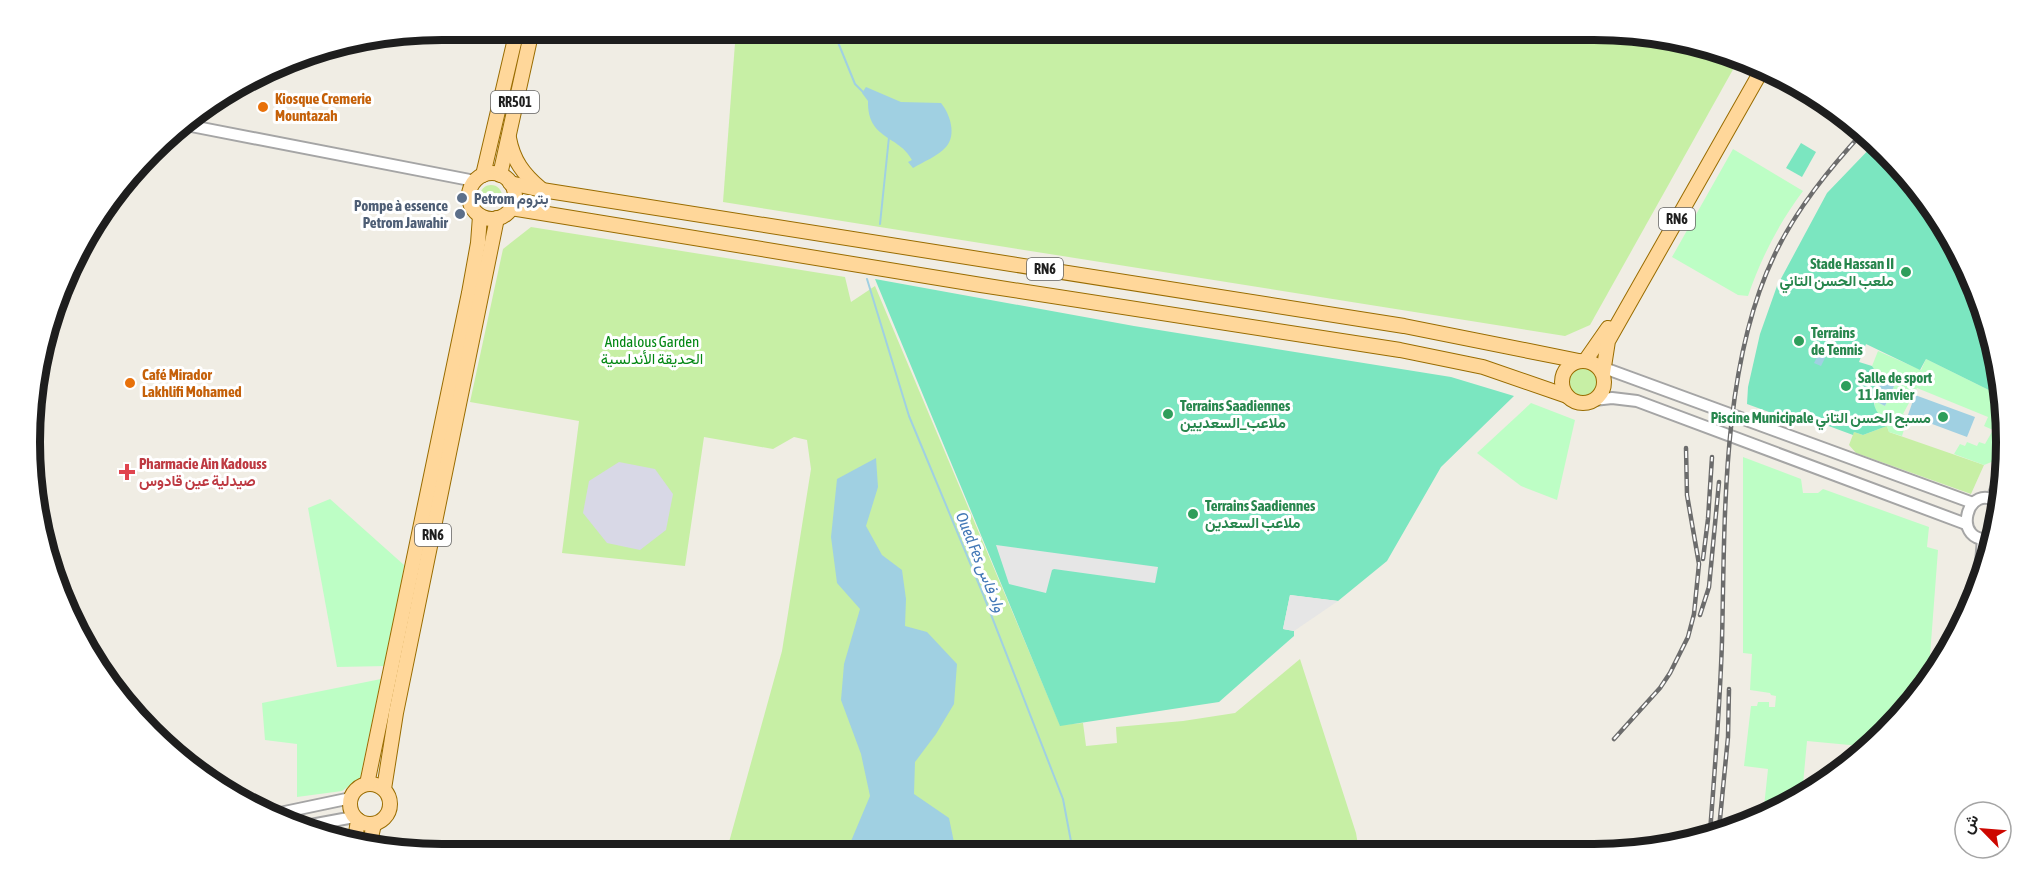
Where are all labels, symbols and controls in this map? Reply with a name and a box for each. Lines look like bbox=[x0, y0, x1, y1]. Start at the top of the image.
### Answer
place label: Kiosque Cremerie Mountazah bbox=[275, 90, 372, 124]
road number: RR501 bbox=[491, 91, 539, 113]
marker: Kiosque Cremerie Mountazah bbox=[256, 100, 270, 114]
place label: Petrom بتروم bbox=[474, 190, 549, 209]
marker: Petrom بتروم bbox=[455, 191, 469, 205]
place label: Pompe à essence Petrom Jawahir bbox=[354, 197, 449, 231]
marker: Pompe à essence Petrom Jawahir bbox=[453, 207, 467, 221]
road number: RN6 bbox=[1659, 208, 1695, 230]
place label: Stade Hassan II ملعب الحسن التاني bbox=[1779, 255, 1894, 294]
road number: RN6 bbox=[1027, 258, 1063, 280]
marker: Stade Hassan II ملعب الحسن التاني bbox=[1899, 265, 1913, 279]
place label: Terrains de Tennis bbox=[1811, 324, 1863, 358]
park label: Andalous Garden الحديقة الأندلسية bbox=[601, 333, 703, 368]
marker: Terrains de Tennis bbox=[1792, 334, 1806, 348]
place label: Café Mirador Lakhlifi Mohamed bbox=[142, 366, 242, 400]
place label: Salle de sport 11 Janvier bbox=[1858, 369, 1933, 403]
marker: Café Mirador Lakhlifi Mohamed bbox=[123, 376, 137, 390]
marker: Salle de sport 11 Janvier bbox=[1839, 379, 1853, 393]
place label: Terrains Saadiennes ملاعب_السعديين bbox=[1180, 397, 1291, 432]
marker: Terrains Saadiennes ملاعب_السعديين bbox=[1161, 407, 1175, 421]
place label: Piscine Municipale مسبح الحسن التاني bbox=[1711, 409, 1931, 431]
marker: Piscine Municipale مسبح الحسن التاني bbox=[1936, 410, 1950, 424]
place label: Pharmacie Ain Kadouss صيدلية عين قادوس bbox=[139, 455, 268, 490]
marker: Pharmacie Ain Kadouss صيدلية عين قادوس bbox=[120, 465, 134, 479]
place label: Terrains Saadiennes ملاعب السعدين bbox=[1205, 497, 1316, 532]
marker: Terrains Saadiennes ملاعب السعدين bbox=[1186, 507, 1200, 521]
water label: Oued Fes واد فاس bbox=[951, 509, 1009, 615]
road number: RN6 bbox=[415, 524, 451, 546]
north arrow bbox=[1953, 800, 2013, 860]
text: ش bbox=[1957, 811, 1983, 837]

